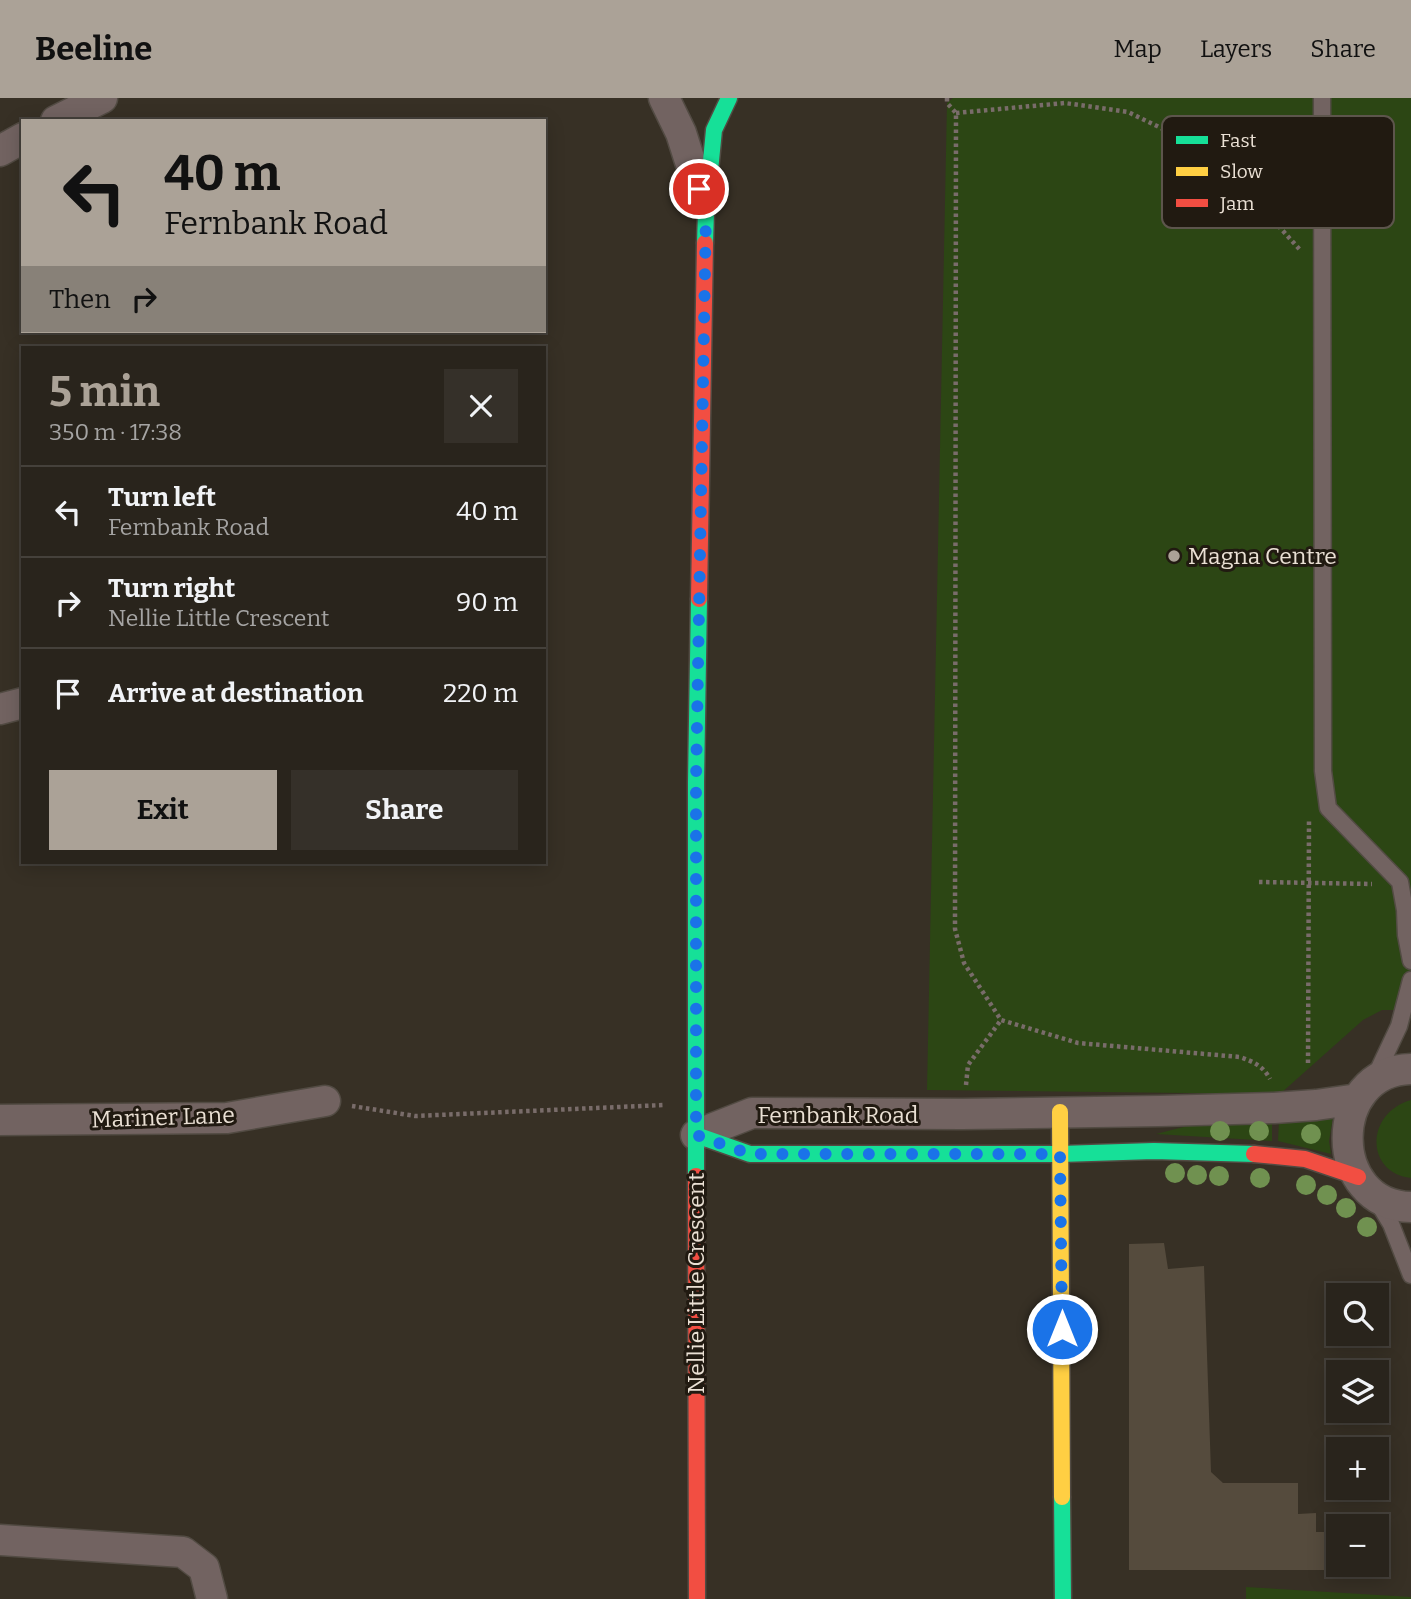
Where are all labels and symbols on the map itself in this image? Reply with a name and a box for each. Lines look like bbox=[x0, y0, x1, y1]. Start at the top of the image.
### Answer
legend bbox=[1162, 116, 1394, 228]
text: Fast bbox=[1220, 129, 1257, 152]
pin bbox=[669, 159, 729, 219]
text: Slow bbox=[1220, 160, 1263, 183]
text: Jam bbox=[1219, 192, 1254, 215]
place label: Magna Centre bbox=[1188, 542, 1337, 570]
marker: Magna Centre bbox=[1166, 548, 1182, 564]
street label: Mariner Lane bbox=[91, 1101, 235, 1133]
street label: Fernbank Road bbox=[757, 1101, 919, 1129]
street label: Nellie Little Crescent bbox=[682, 1172, 710, 1394]
position arrow bbox=[1025, 1292, 1099, 1366]

